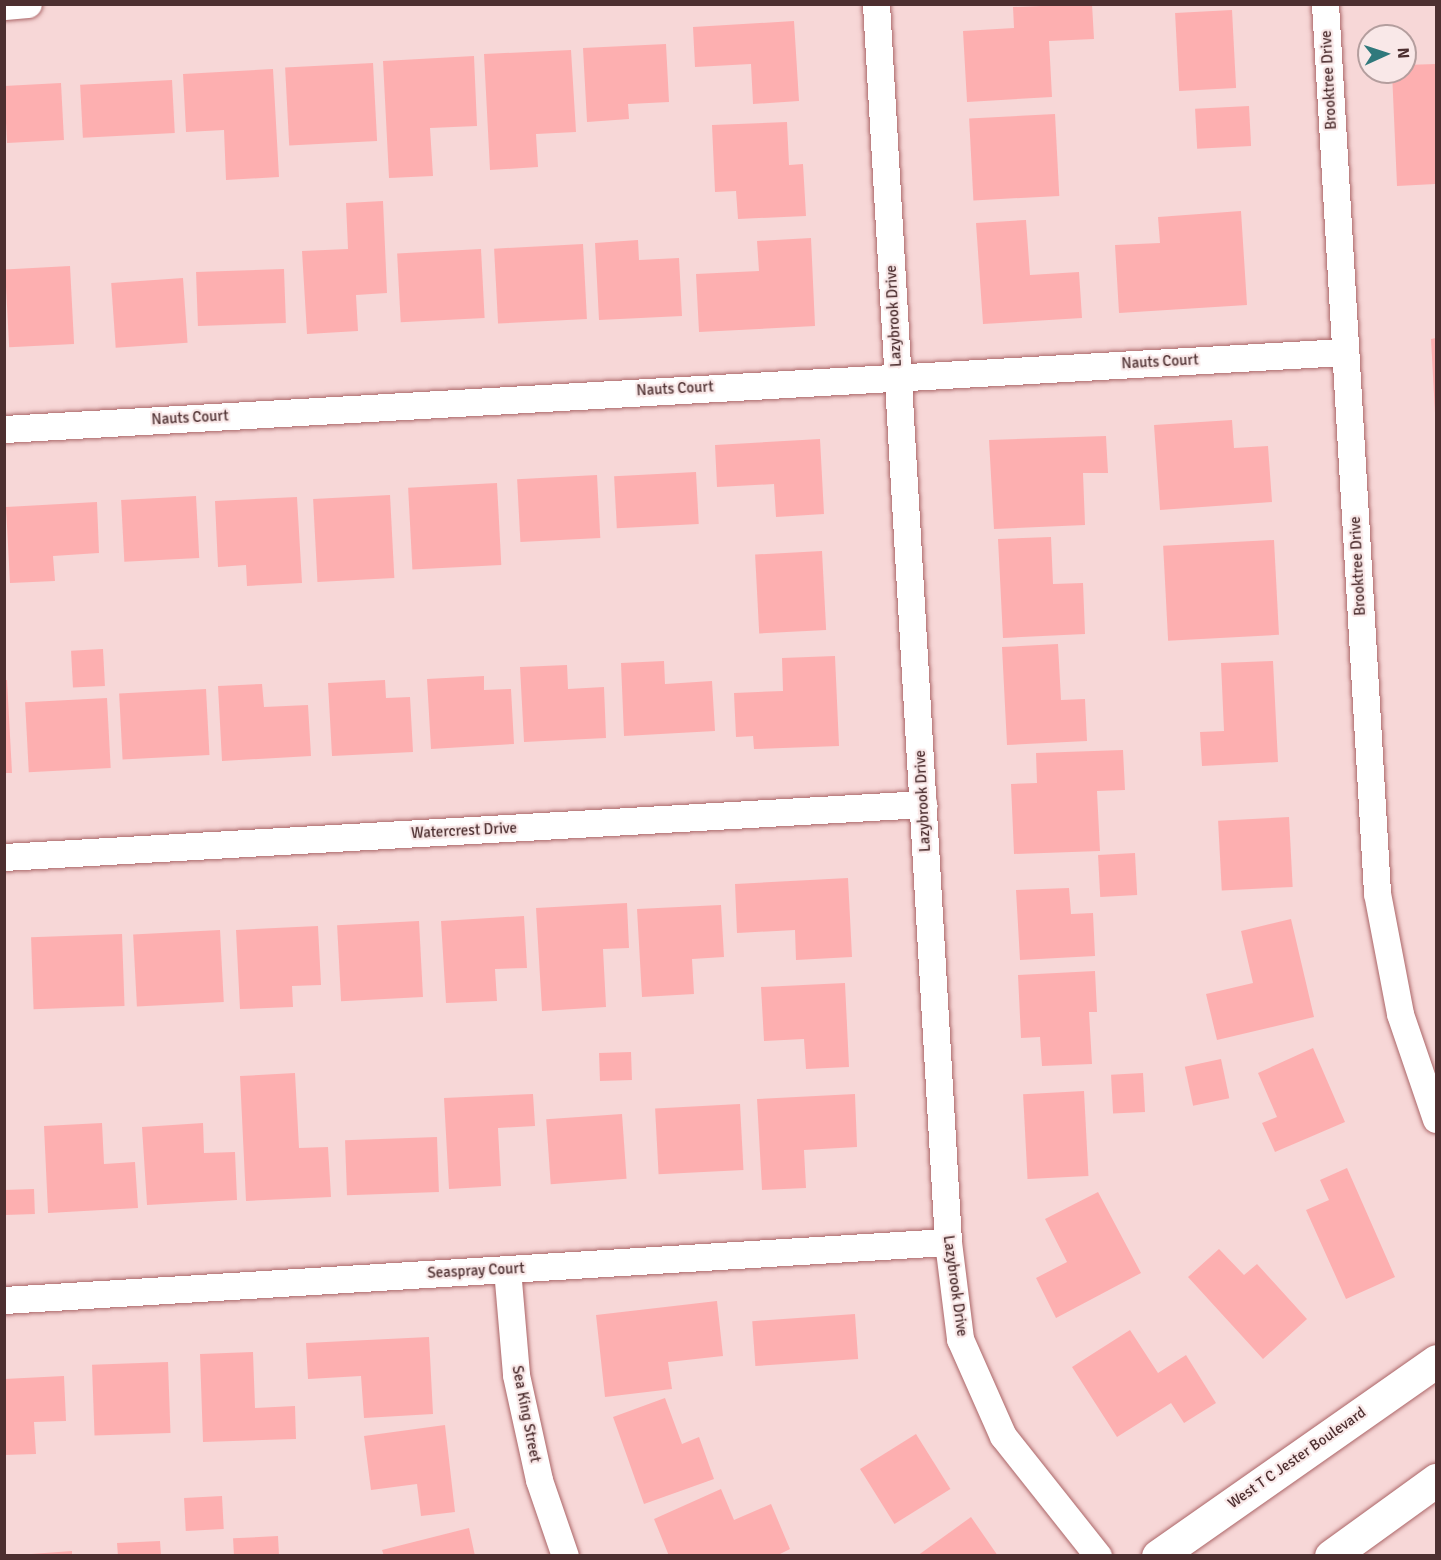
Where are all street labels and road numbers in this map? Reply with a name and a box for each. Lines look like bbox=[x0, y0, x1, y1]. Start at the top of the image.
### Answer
street label: Brooktree Drive bbox=[1317, 30, 1341, 130]
street label: Lazybrook Drive bbox=[882, 265, 906, 367]
street label: Nauts Court bbox=[1121, 351, 1199, 373]
street label: Nauts Court bbox=[636, 378, 714, 400]
street label: Nauts Court bbox=[151, 407, 229, 429]
street label: Brooktree Drive bbox=[1346, 516, 1370, 616]
street label: Lazybrook Drive bbox=[911, 750, 935, 852]
street label: Watercrest Drive bbox=[411, 819, 517, 843]
street label: Lazybrook Drive bbox=[939, 1234, 971, 1338]
street label: Seaspray Court bbox=[427, 1259, 525, 1283]
street label: Sea King Street bbox=[508, 1364, 544, 1464]
street label: West T C Jester Boulevard bbox=[1224, 1403, 1370, 1513]

